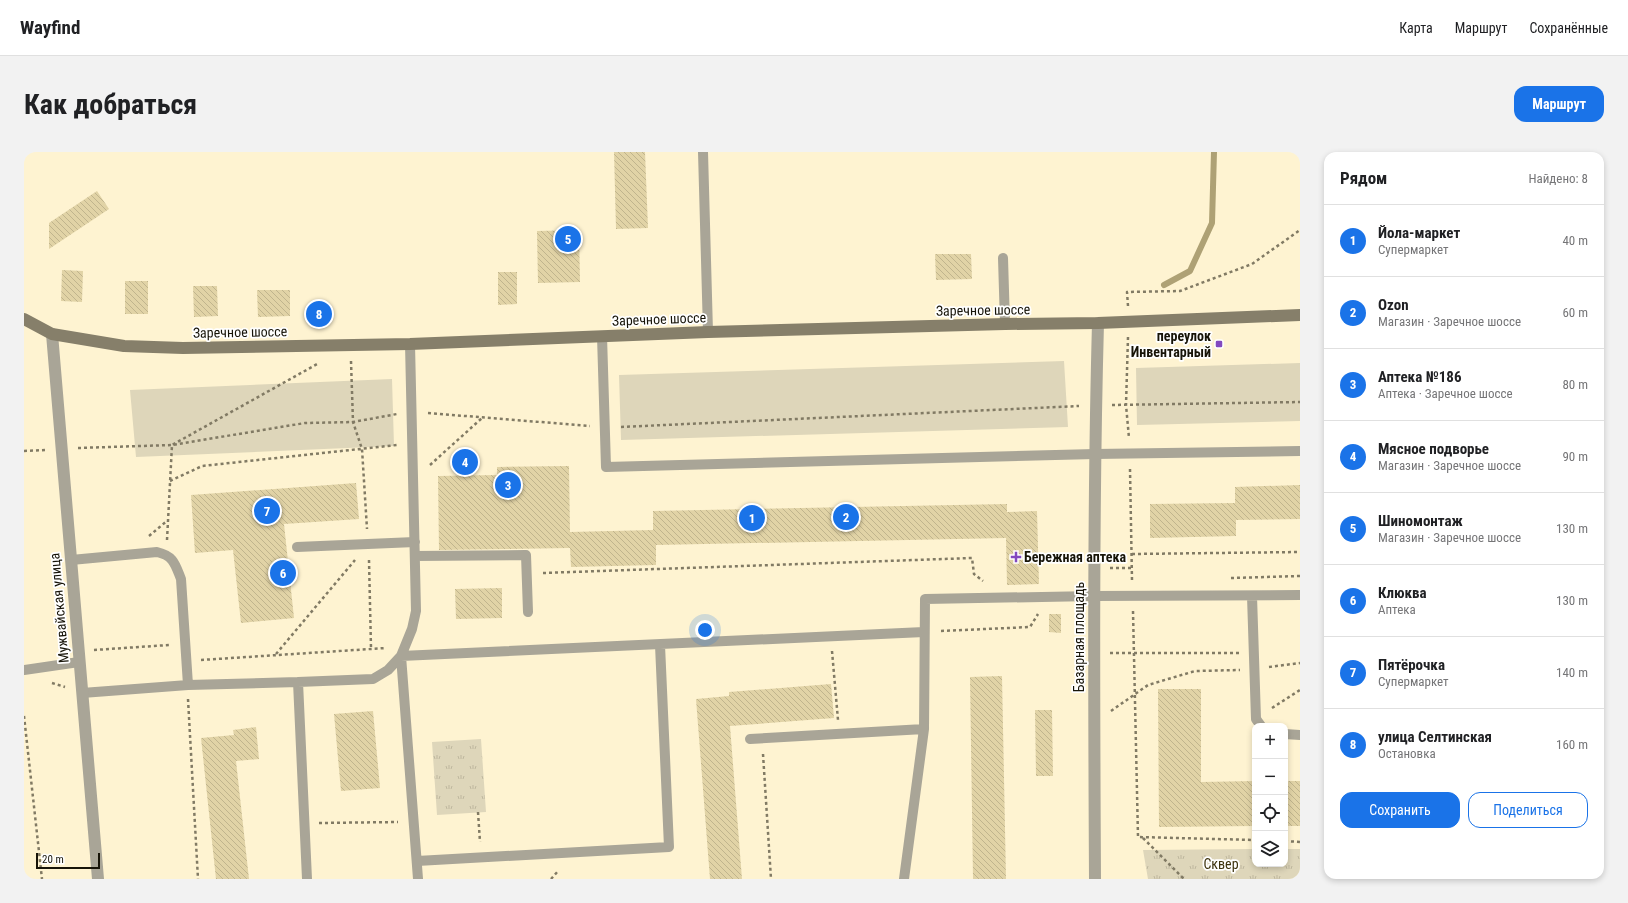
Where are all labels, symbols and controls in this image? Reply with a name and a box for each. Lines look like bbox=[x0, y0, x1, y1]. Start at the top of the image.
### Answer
text: Wayfind bbox=[20, 16, 80, 39]
text: Карта bbox=[1399, 20, 1433, 36]
text: Маршрут bbox=[1455, 20, 1507, 36]
text: Сохранённые bbox=[1529, 20, 1608, 36]
button: Маршрут bbox=[1514, 86, 1604, 122]
text: Как добраться bbox=[24, 88, 197, 121]
text: Рядом bbox=[1340, 168, 1387, 188]
text: Найдено: 8 bbox=[1528, 171, 1588, 186]
pin: 5 bbox=[555, 224, 581, 254]
text: Йола-маркет bbox=[1378, 224, 1460, 242]
text: 1 bbox=[1350, 233, 1356, 248]
text: 40 m bbox=[1562, 233, 1588, 248]
text: Супермаркет bbox=[1378, 242, 1449, 257]
text: Ozon bbox=[1378, 296, 1409, 314]
pin: 8 bbox=[306, 299, 332, 329]
street label: Заречное шоссе bbox=[936, 301, 1031, 319]
text: 2 bbox=[1350, 305, 1356, 320]
text: 60 m bbox=[1562, 305, 1588, 320]
street label: Заречное шоссе bbox=[612, 309, 707, 329]
text: Магазин · Заречное шоссе bbox=[1378, 314, 1521, 329]
street label: Заречное шоссе bbox=[193, 323, 288, 341]
place label: переулок Инвентарный bbox=[1131, 328, 1211, 360]
marker: переулок Инвентарный bbox=[1214, 339, 1224, 349]
text: Аптека №186 bbox=[1378, 368, 1462, 386]
text: 3 bbox=[1350, 377, 1356, 392]
text: 80 m bbox=[1562, 377, 1588, 392]
text: Аптека · Заречное шоссе bbox=[1378, 386, 1513, 401]
text: Мясное подворье bbox=[1378, 440, 1489, 458]
pin: 4 bbox=[452, 447, 478, 477]
text: 4 bbox=[1350, 449, 1356, 464]
text: 90 m bbox=[1562, 449, 1588, 464]
text: Магазин · Заречное шоссе bbox=[1378, 458, 1521, 473]
pin: 3 bbox=[495, 470, 521, 500]
pin: 7 bbox=[254, 496, 280, 526]
pin: 2 bbox=[833, 502, 859, 532]
pin: 1 bbox=[739, 503, 765, 533]
text: Шиномонтаж bbox=[1378, 512, 1463, 530]
text: 5 bbox=[1350, 521, 1356, 536]
text: 130 m bbox=[1556, 521, 1588, 536]
text: Магазин · Заречное шоссе bbox=[1378, 530, 1521, 545]
place label: Бережная аптека bbox=[1024, 549, 1126, 565]
street label: Мужвайская улица bbox=[46, 552, 72, 664]
marker: Бережная аптека bbox=[1011, 552, 1021, 562]
pin: 6 bbox=[270, 558, 296, 588]
street label: Базарная площадь bbox=[1071, 582, 1087, 692]
text: Клюква bbox=[1378, 584, 1427, 602]
text: 6 bbox=[1350, 593, 1356, 608]
text: 130 m bbox=[1556, 593, 1588, 608]
text: Аптека bbox=[1378, 602, 1416, 617]
your location bbox=[695, 620, 715, 640]
text: Пятёрочка bbox=[1378, 656, 1445, 674]
text: 7 bbox=[1350, 665, 1356, 680]
text: 140 m bbox=[1556, 665, 1588, 680]
text: Супермаркет bbox=[1378, 674, 1449, 689]
map controls bbox=[1252, 723, 1288, 867]
button: + bbox=[1252, 723, 1288, 759]
text: улица Селтинская bbox=[1378, 728, 1492, 746]
text: 8 bbox=[1350, 737, 1356, 752]
text: 160 m bbox=[1556, 737, 1588, 752]
text: Остановка bbox=[1378, 746, 1436, 761]
button: − bbox=[1252, 759, 1288, 795]
button: Сохранить bbox=[1340, 792, 1460, 828]
button: Поделиться bbox=[1468, 792, 1588, 828]
button: locate bbox=[1252, 795, 1288, 831]
button: layers bbox=[1252, 831, 1288, 867]
scale bar bbox=[36, 851, 100, 870]
text: 20 m bbox=[42, 853, 64, 866]
park label: Сквер bbox=[1203, 856, 1239, 872]

